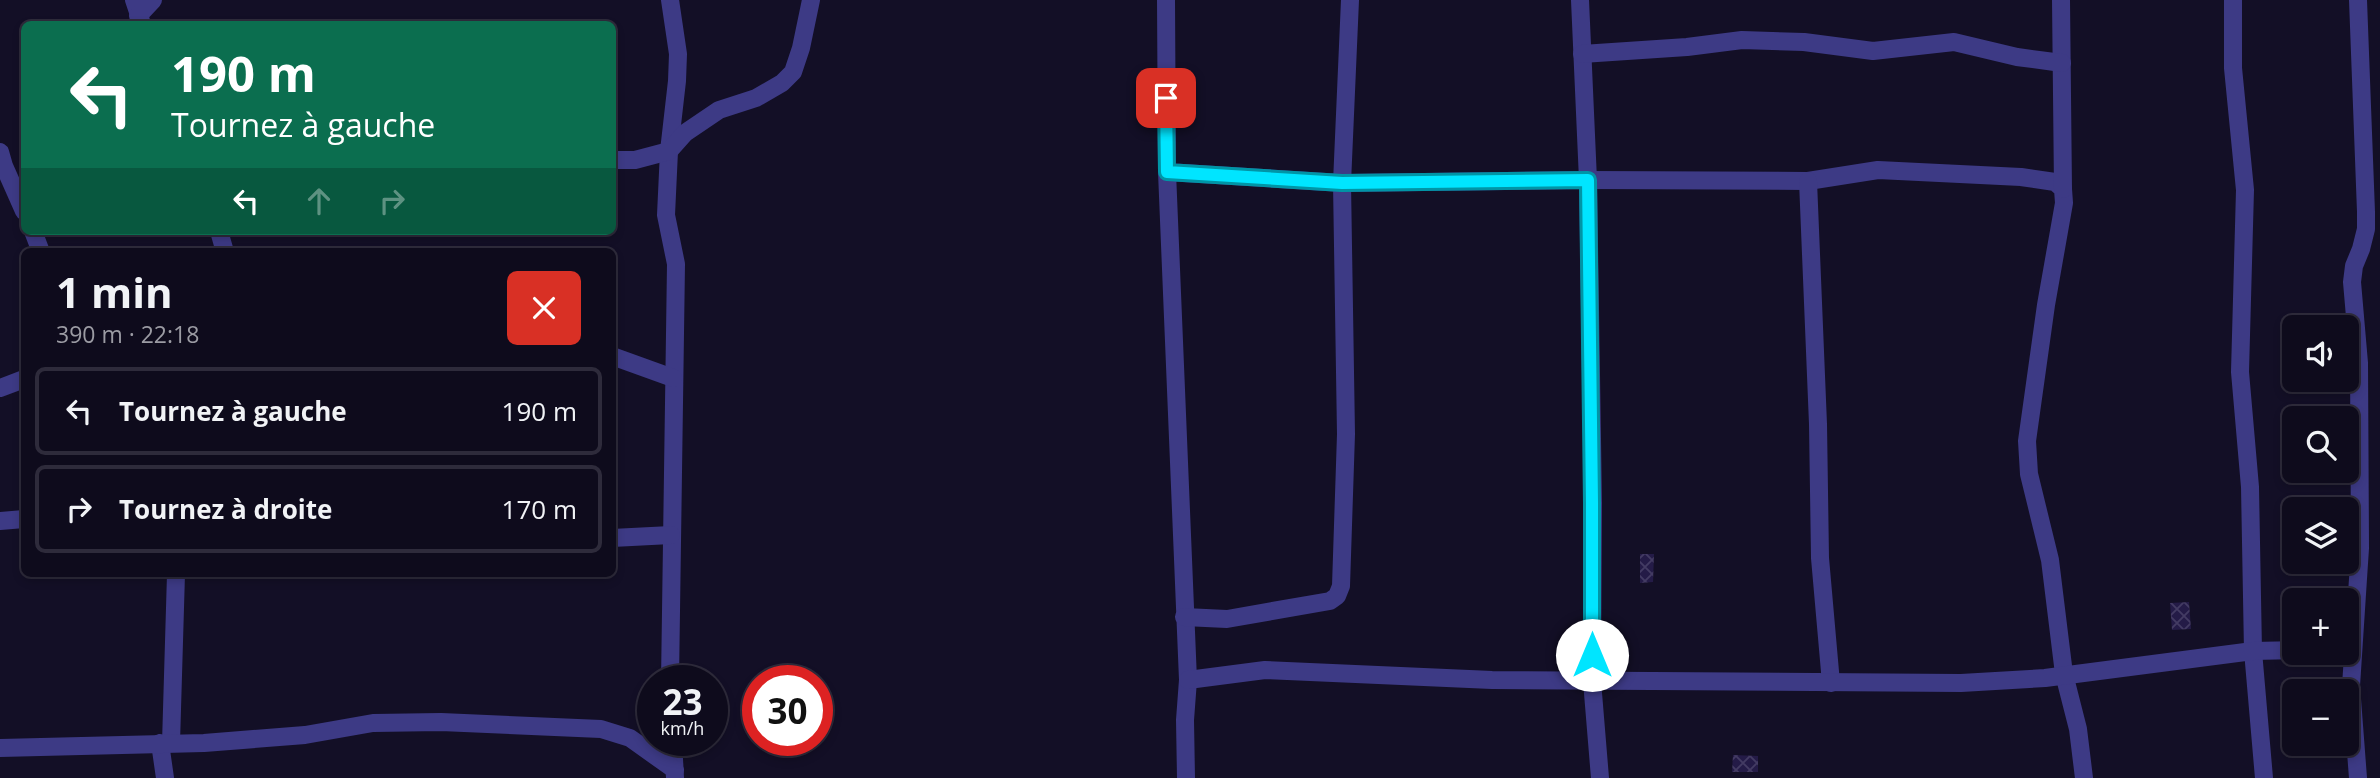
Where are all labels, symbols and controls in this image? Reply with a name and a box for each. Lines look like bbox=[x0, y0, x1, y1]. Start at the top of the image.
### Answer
text: 190 m bbox=[171, 40, 316, 106]
icon: left bbox=[56, 49, 147, 140]
pin bbox=[1136, 68, 1196, 128]
icon: arrive bbox=[1147, 79, 1185, 117]
text: Tournez à gauche bbox=[171, 103, 435, 146]
icon: left bbox=[227, 182, 265, 220]
icon: ahead bbox=[300, 182, 338, 220]
icon: right bbox=[373, 182, 411, 220]
text: 1 min bbox=[56, 263, 173, 320]
button: close bbox=[507, 271, 581, 345]
map controls bbox=[2282, 315, 2359, 756]
button: sound bbox=[2282, 315, 2359, 392]
text: 390 m · 22:18 bbox=[56, 318, 199, 350]
icon: left bbox=[60, 392, 98, 430]
text: Tournez à gauche bbox=[119, 393, 347, 429]
text: 190 m bbox=[502, 393, 577, 429]
button: search bbox=[2282, 406, 2359, 483]
icon: right bbox=[60, 490, 98, 528]
text: Tournez à droite bbox=[119, 491, 332, 527]
text: 170 m bbox=[502, 491, 577, 527]
button: layers bbox=[2282, 497, 2359, 574]
button: + bbox=[2282, 588, 2359, 665]
position arrow bbox=[1555, 618, 1629, 692]
speed limit sign: 30 bbox=[742, 665, 833, 756]
text: 23 bbox=[662, 678, 703, 725]
button: − bbox=[2282, 679, 2359, 756]
text: km/h bbox=[661, 716, 704, 740]

